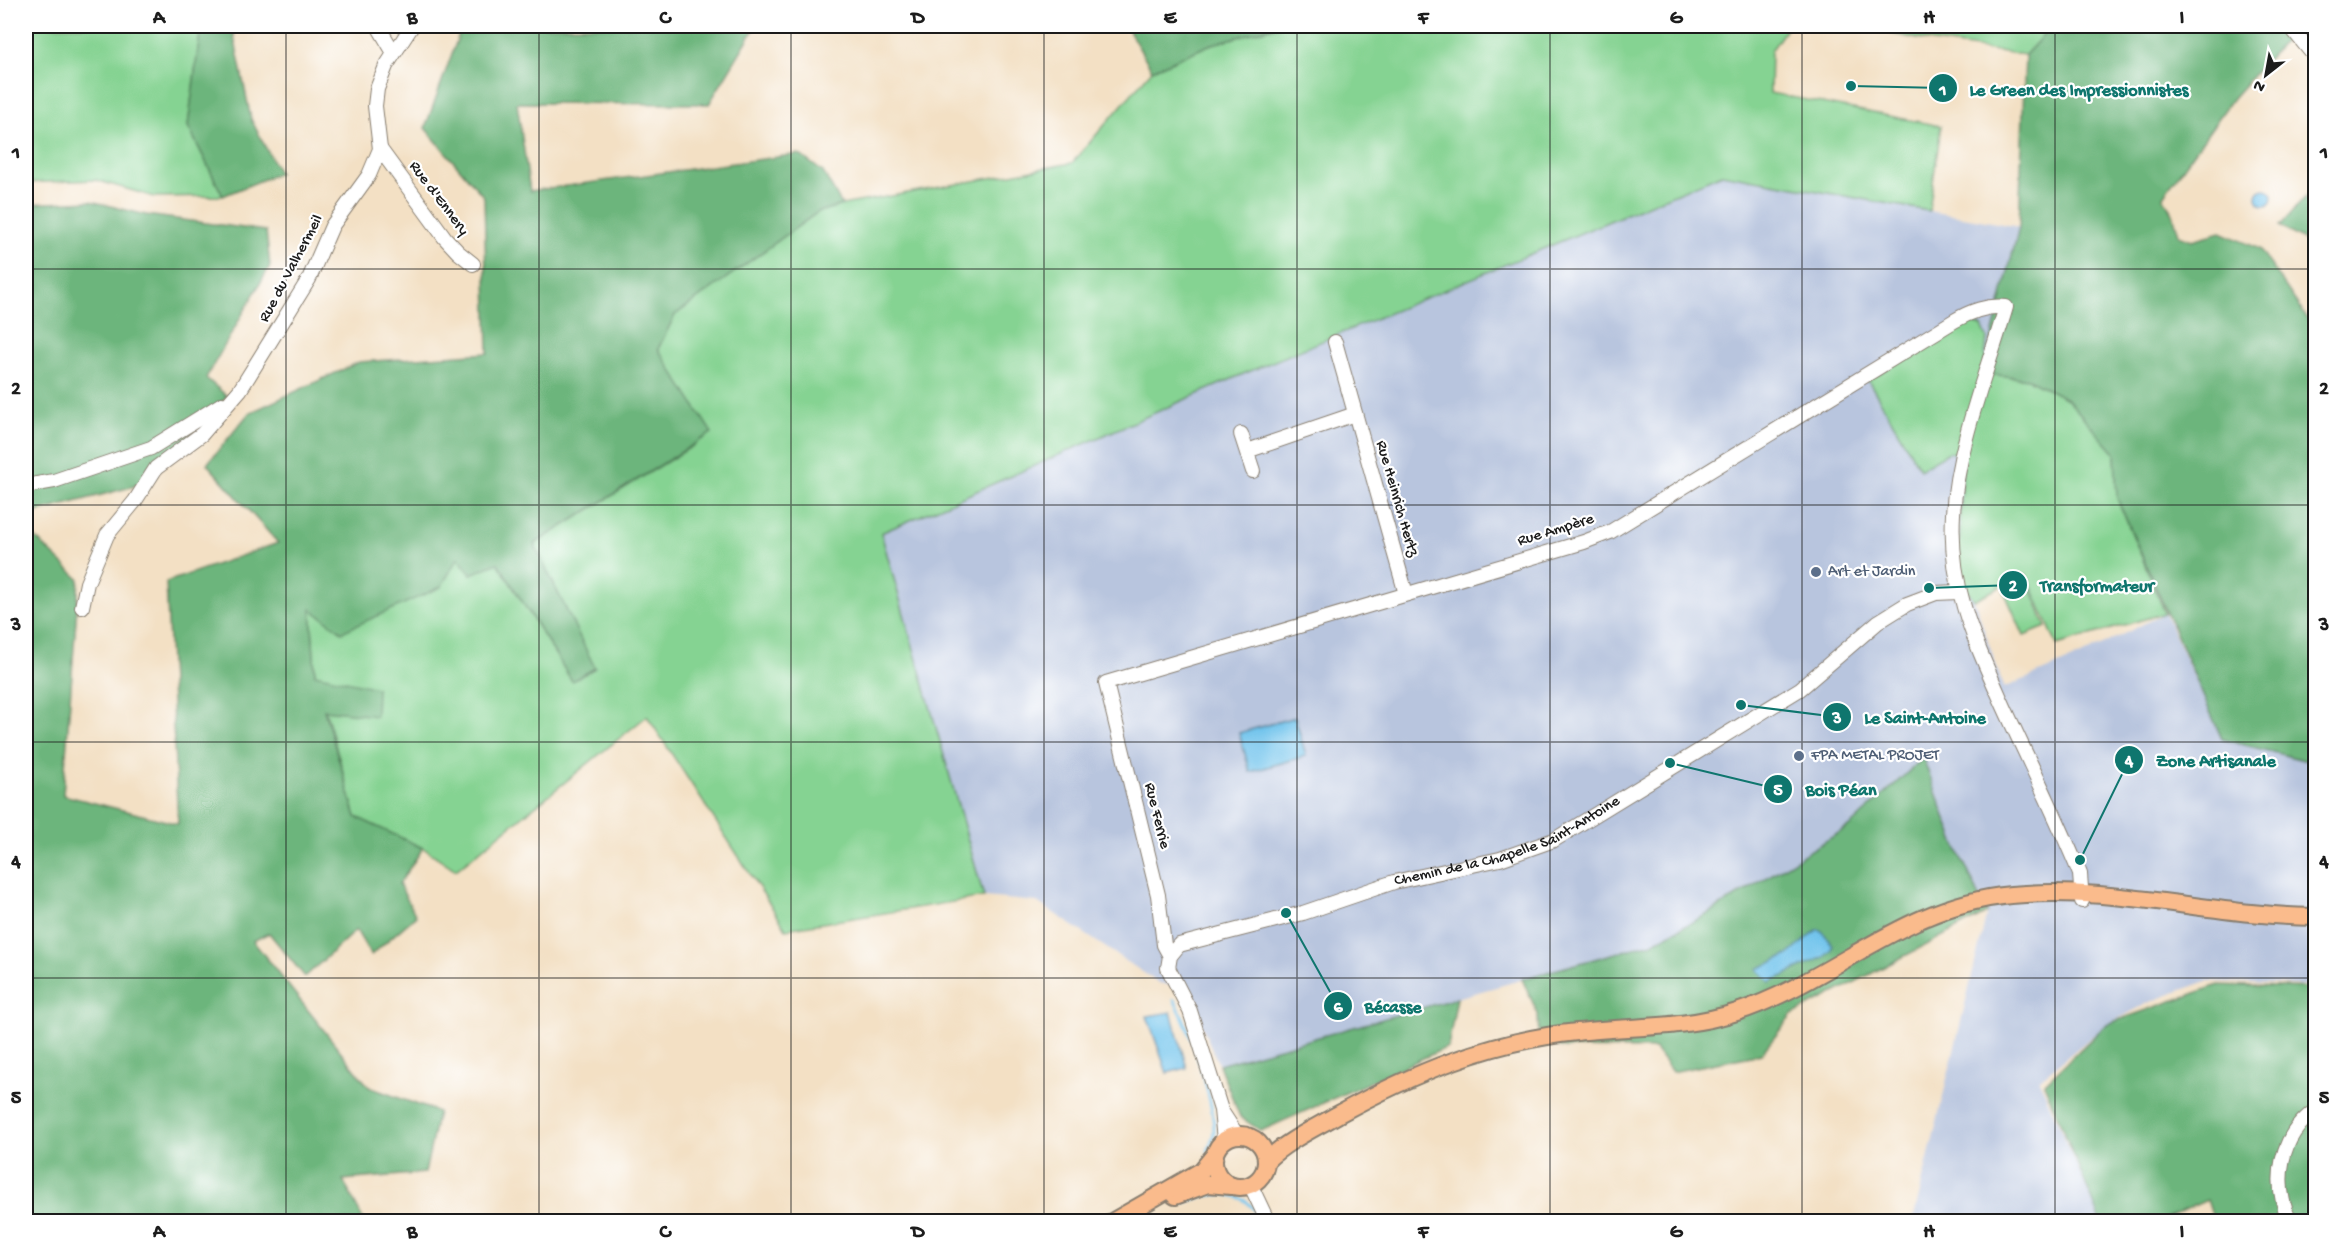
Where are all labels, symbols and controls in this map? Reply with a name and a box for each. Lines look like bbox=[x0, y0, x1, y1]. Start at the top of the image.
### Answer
text: A bbox=[152, 8, 167, 31]
text: B bbox=[406, 8, 418, 31]
text: C bbox=[659, 8, 673, 31]
text: D bbox=[909, 8, 925, 31]
text: E bbox=[1164, 8, 1178, 31]
text: F bbox=[1417, 8, 1430, 31]
text: G bbox=[1670, 8, 1684, 31]
text: H bbox=[1923, 8, 1935, 31]
text: I bbox=[2180, 8, 2185, 31]
north arrow bbox=[2236, 45, 2296, 105]
callout: Le Green des Impressionnistes bbox=[1928, 70, 2201, 106]
text: N bbox=[2250, 74, 2269, 96]
text: 1 bbox=[1938, 81, 1947, 102]
text: Le Green des Impressionnistes bbox=[1969, 81, 2190, 102]
text: 1 bbox=[11, 143, 20, 166]
text: 1 bbox=[2319, 143, 2328, 166]
street label: Rue d'Ennery bbox=[404, 158, 472, 240]
street label: Rue du Valhermeil bbox=[256, 212, 328, 326]
text: 2 bbox=[11, 379, 21, 402]
text: 2 bbox=[2319, 379, 2329, 402]
street label: Rue Heinrich Hertz bbox=[1370, 439, 1422, 560]
street label: Rue Ampère bbox=[1516, 510, 1597, 552]
place label: Art et Jardin bbox=[1828, 563, 1916, 582]
marker: Art et Jardin bbox=[1809, 565, 1823, 579]
callout: Transformateur bbox=[1998, 567, 2166, 603]
text: 2 bbox=[2009, 577, 2018, 598]
text: Transformateur bbox=[2038, 577, 2157, 598]
text: 3 bbox=[10, 615, 21, 638]
text: 3 bbox=[2318, 615, 2329, 638]
callout: Le Saint-Antoine bbox=[1822, 699, 1998, 735]
text: 3 bbox=[1831, 709, 1842, 730]
text: Le Saint-Antoine bbox=[1864, 709, 1986, 730]
callout: Zone Artisanale bbox=[2114, 742, 2288, 778]
place label: FPA METAL PROJET bbox=[1810, 747, 1940, 766]
marker: FPA METAL PROJET bbox=[1792, 749, 1806, 763]
text: 4 bbox=[2124, 752, 2134, 773]
text: Zone Artisanale bbox=[2156, 752, 2277, 773]
callout: Bois Péan bbox=[1763, 771, 1888, 807]
street label: Rue Ferrie bbox=[1139, 781, 1174, 852]
text: 5 bbox=[1773, 781, 1783, 802]
text: Bois Péan bbox=[1804, 781, 1877, 802]
street label: Chemin de la Chapelle Saint-Antoine bbox=[1393, 792, 1624, 891]
text: 4 bbox=[10, 852, 21, 875]
text: 4 bbox=[2318, 852, 2329, 875]
callout: Bécasse bbox=[1323, 988, 1434, 1024]
text: 6 bbox=[1333, 998, 1343, 1019]
text: Bécasse bbox=[1363, 998, 1422, 1019]
text: 5 bbox=[11, 1088, 22, 1111]
text: 5 bbox=[2319, 1088, 2330, 1111]
text: A bbox=[152, 1222, 167, 1245]
text: B bbox=[406, 1222, 418, 1245]
text: C bbox=[659, 1222, 673, 1245]
text: D bbox=[909, 1222, 925, 1245]
text: E bbox=[1164, 1222, 1178, 1245]
text: F bbox=[1417, 1222, 1430, 1245]
text: G bbox=[1670, 1222, 1684, 1245]
text: H bbox=[1923, 1222, 1935, 1245]
text: I bbox=[2180, 1222, 2185, 1245]

